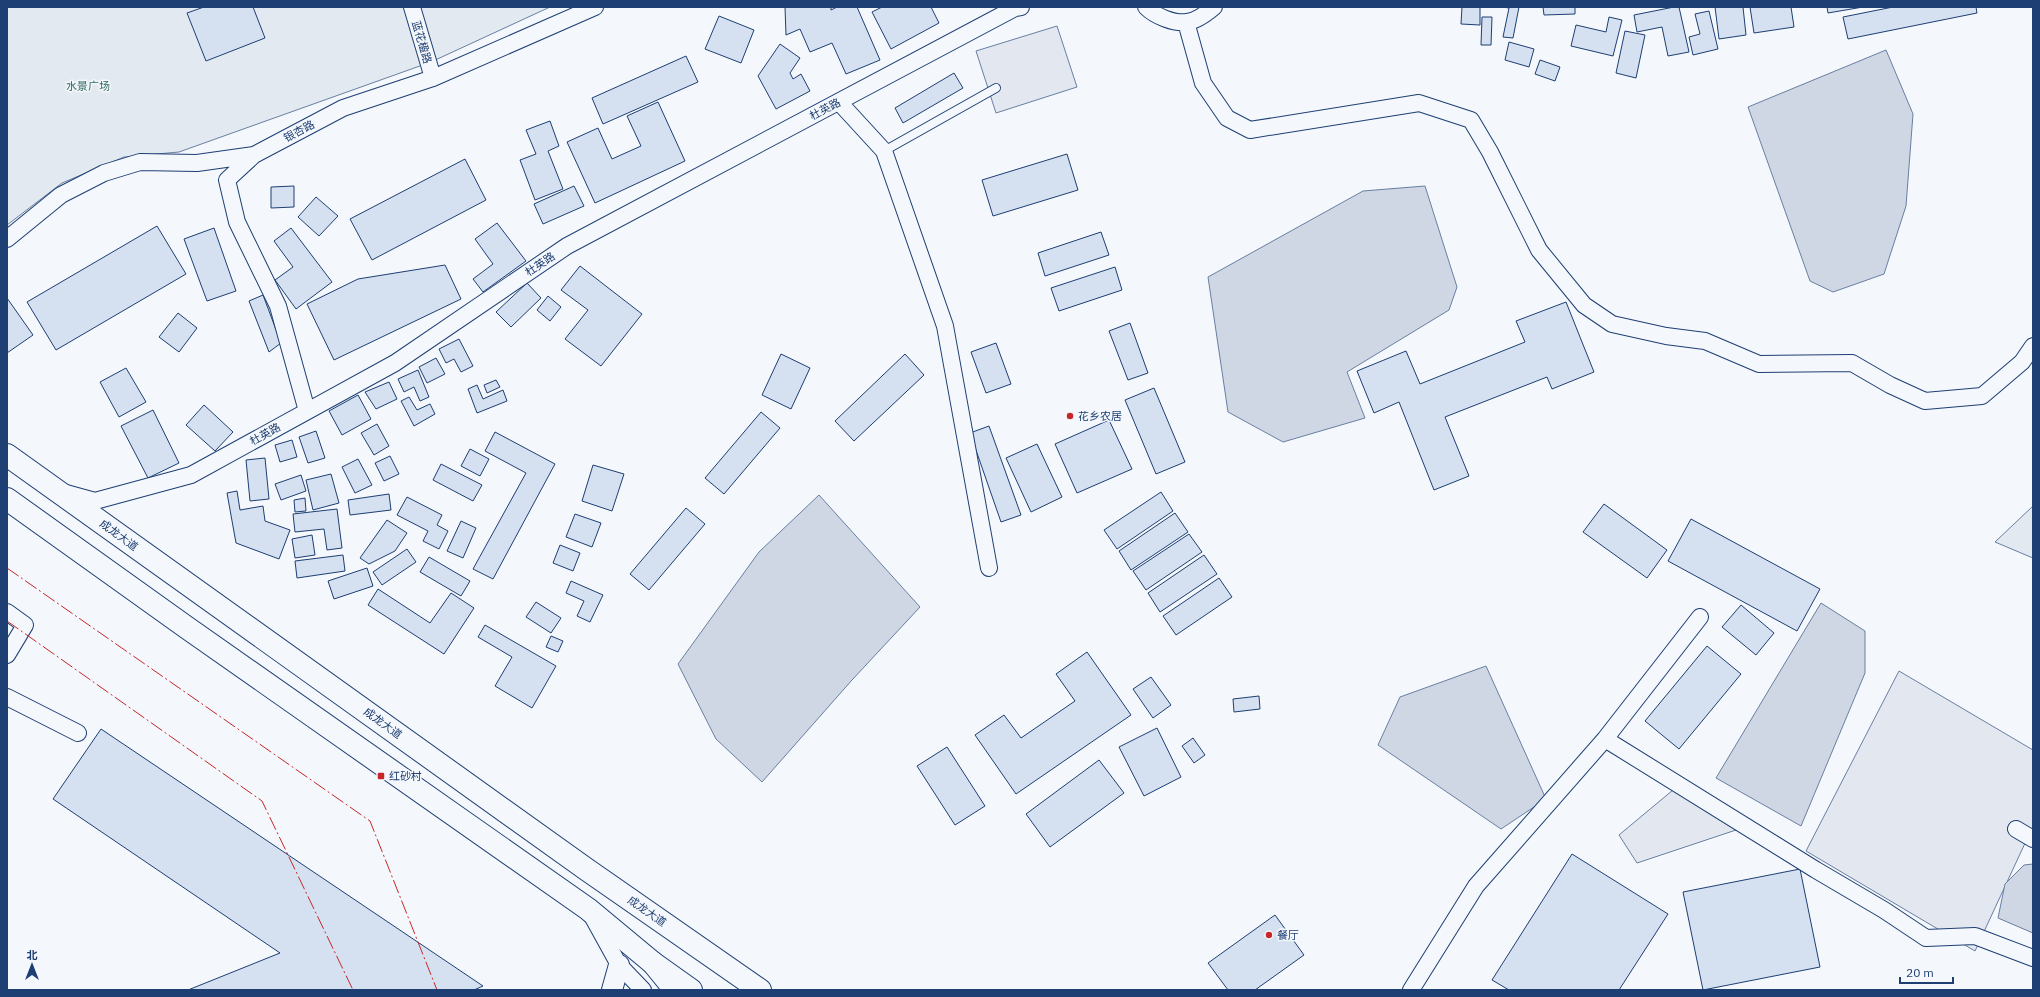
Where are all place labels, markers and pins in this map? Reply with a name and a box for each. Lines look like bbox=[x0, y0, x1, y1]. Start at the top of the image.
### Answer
place label: 花乡农居 bbox=[1078, 409, 1122, 423]
marker: 花乡农居 bbox=[1065, 411, 1075, 421]
place label: 红砂村 bbox=[389, 769, 422, 783]
marker: 红砂村 bbox=[376, 771, 386, 781]
place label: 餐厅 bbox=[1277, 928, 1299, 942]
marker: 餐厅 bbox=[1264, 930, 1274, 940]

